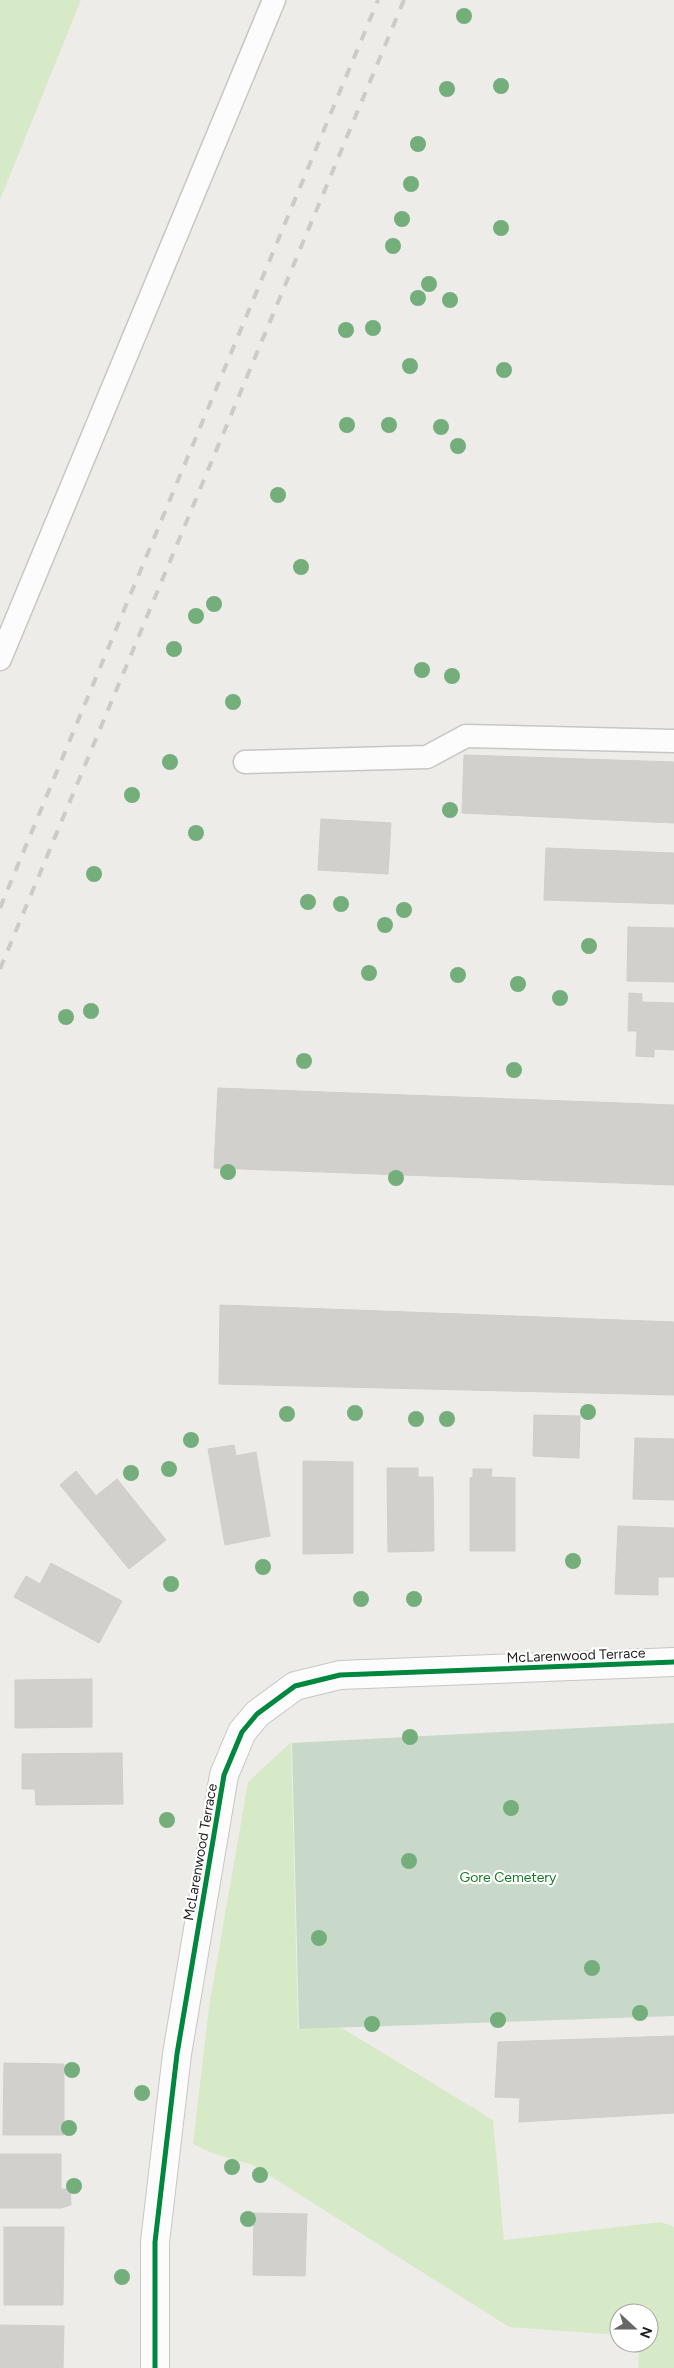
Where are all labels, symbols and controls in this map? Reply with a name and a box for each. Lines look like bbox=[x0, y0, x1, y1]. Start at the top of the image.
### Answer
street label: McLarenwood Terrace bbox=[506, 1645, 646, 1666]
street label: McLarenwood Terrace bbox=[180, 1782, 221, 1922]
park label: Gore Cemetery bbox=[460, 1869, 557, 1886]
north arrow bbox=[609, 2303, 659, 2353]
text: N bbox=[636, 2324, 656, 2341]

